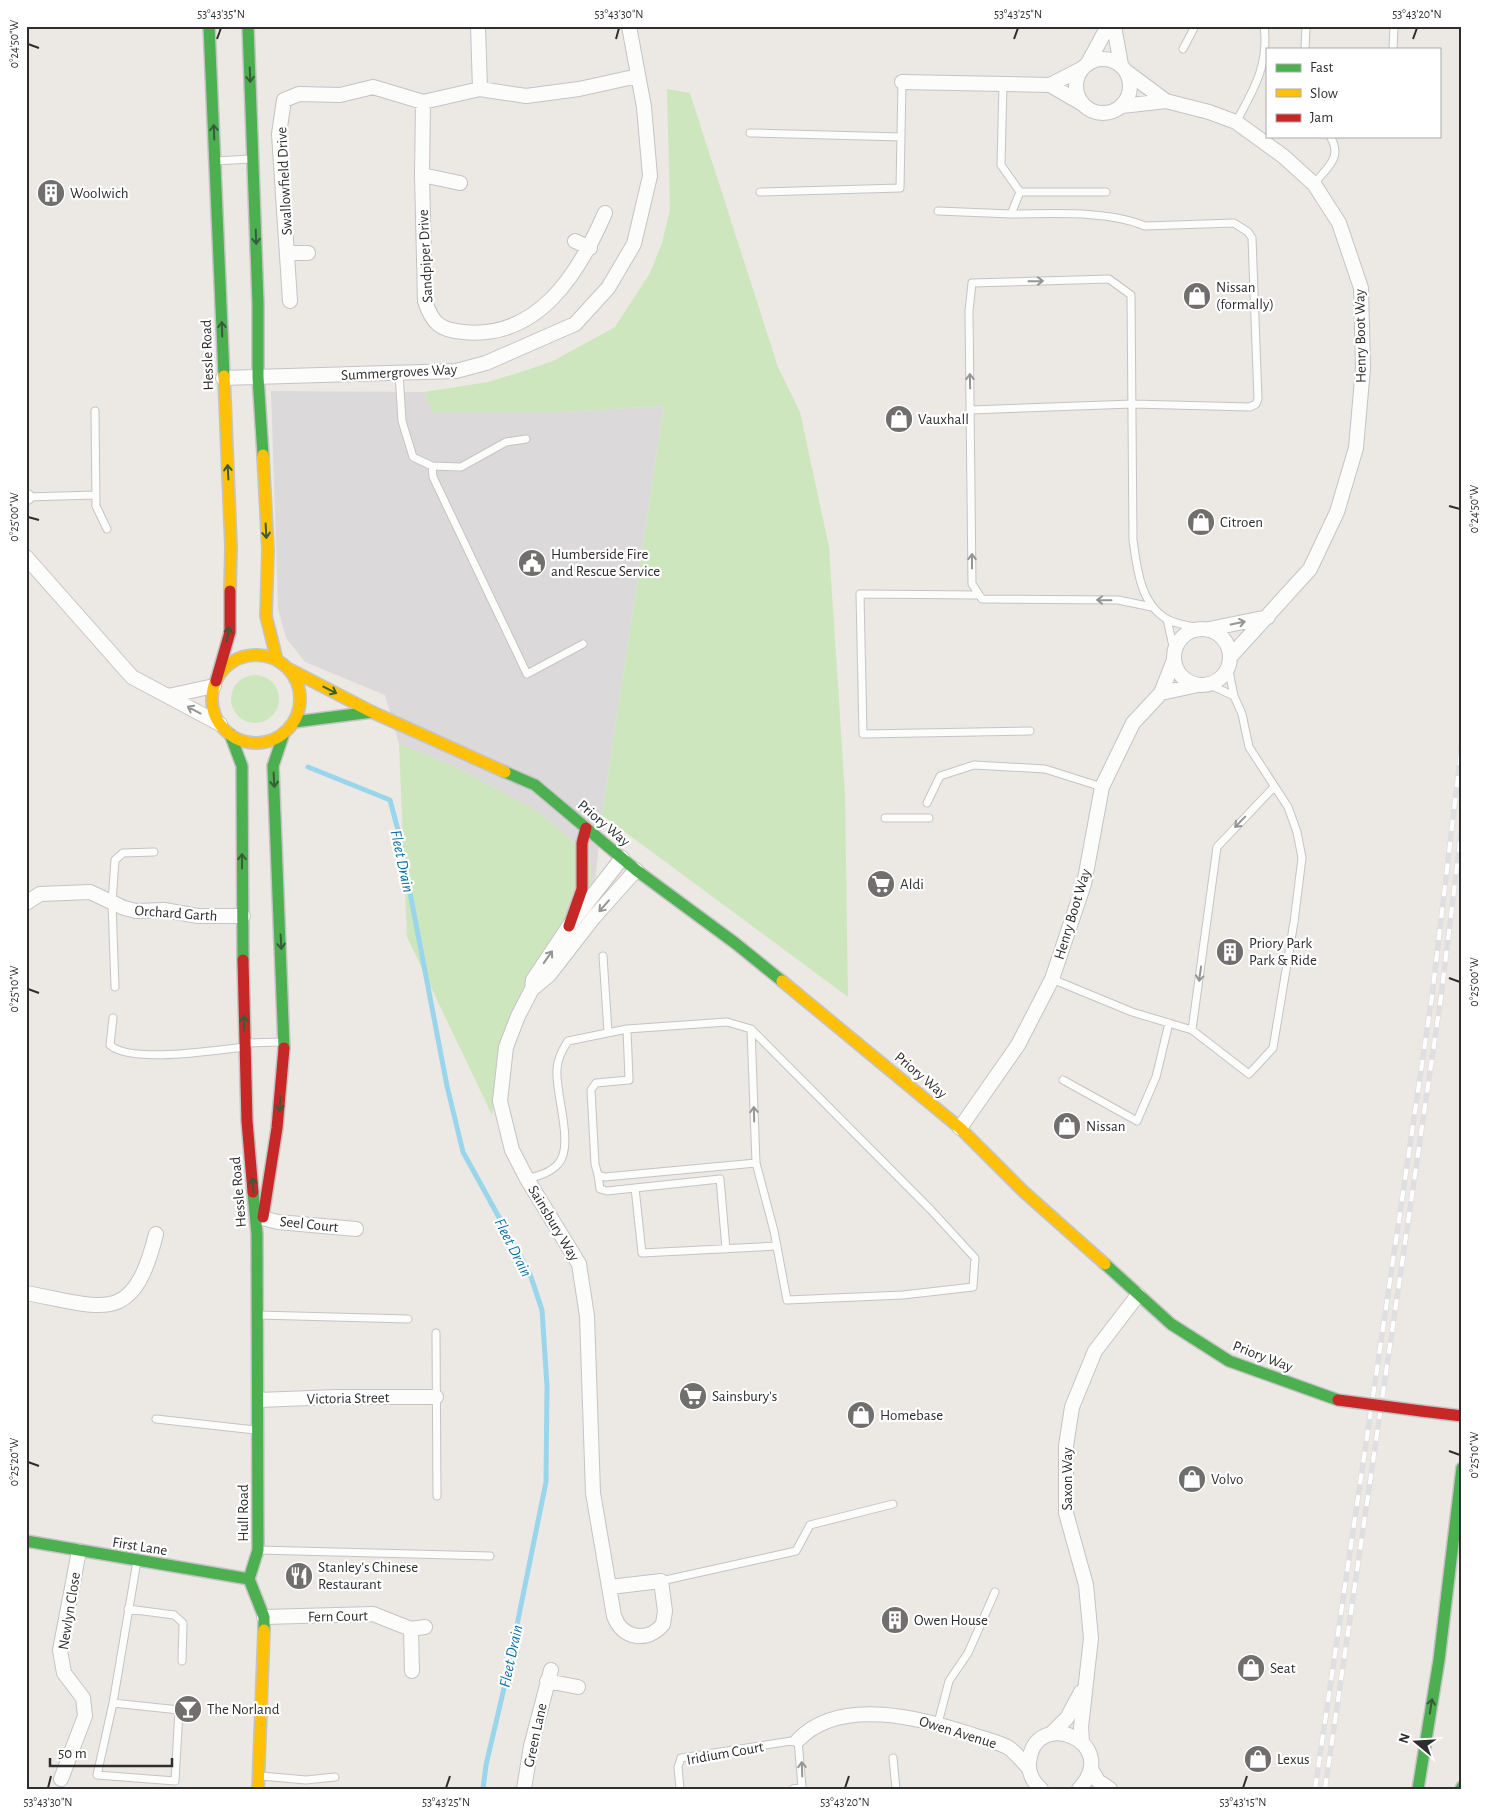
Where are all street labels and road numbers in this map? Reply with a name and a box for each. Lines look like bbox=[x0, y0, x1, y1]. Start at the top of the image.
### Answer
street label: Swallowfield Drive bbox=[274, 126, 295, 236]
street label: Sandpiper Drive bbox=[416, 209, 435, 303]
street label: Henry Boot Way bbox=[1352, 288, 1369, 383]
street label: Hessle Road bbox=[199, 319, 216, 391]
street label: Summergroves Way bbox=[341, 362, 458, 383]
street label: Priory Way bbox=[575, 797, 633, 850]
street label: Henry Boot Way bbox=[1052, 866, 1094, 961]
street label: Orchard Garth bbox=[134, 903, 218, 924]
street label: Priory Way bbox=[892, 1049, 950, 1102]
street label: Hessle Road bbox=[228, 1156, 249, 1228]
street label: Sainsbury Way bbox=[525, 1183, 582, 1264]
street label: Seel Court bbox=[279, 1214, 339, 1235]
street label: Priory Way bbox=[1231, 1338, 1295, 1375]
street label: Victoria Street bbox=[306, 1390, 390, 1407]
street label: Saxon Way bbox=[1060, 1447, 1075, 1511]
street label: Hull Road bbox=[236, 1484, 251, 1542]
street label: First Lane bbox=[111, 1535, 169, 1558]
street label: Newlyn Close bbox=[56, 1571, 83, 1651]
street label: Fern Court bbox=[308, 1608, 368, 1625]
street label: Green Lane bbox=[521, 1702, 550, 1769]
street label: Owen Avenue bbox=[917, 1714, 999, 1751]
street label: Iridium Court bbox=[686, 1739, 765, 1768]

